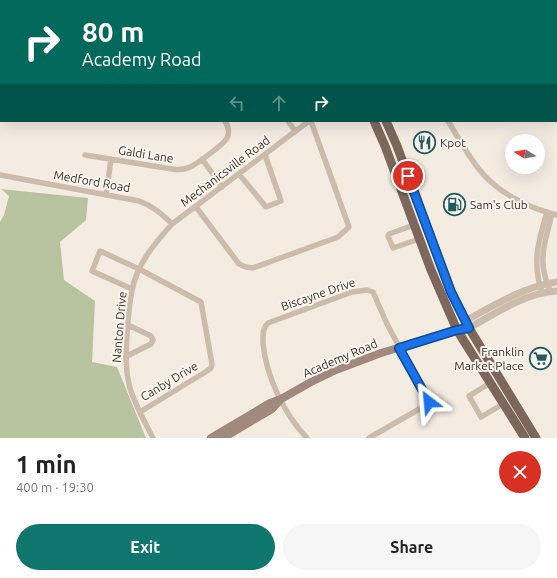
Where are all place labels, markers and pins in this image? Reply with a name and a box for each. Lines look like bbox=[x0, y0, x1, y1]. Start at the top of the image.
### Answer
restaurant icon: Kpot bbox=[412, 129, 438, 155]
place label: Kpot bbox=[440, 136, 466, 149]
pin bbox=[391, 159, 425, 193]
fuel station icon: Sam's Club bbox=[441, 191, 467, 217]
place label: Sam's Club bbox=[470, 198, 528, 211]
place label: Franklin Market Place bbox=[454, 345, 524, 372]
supermarket icon: Franklin Market Place bbox=[527, 345, 553, 371]

